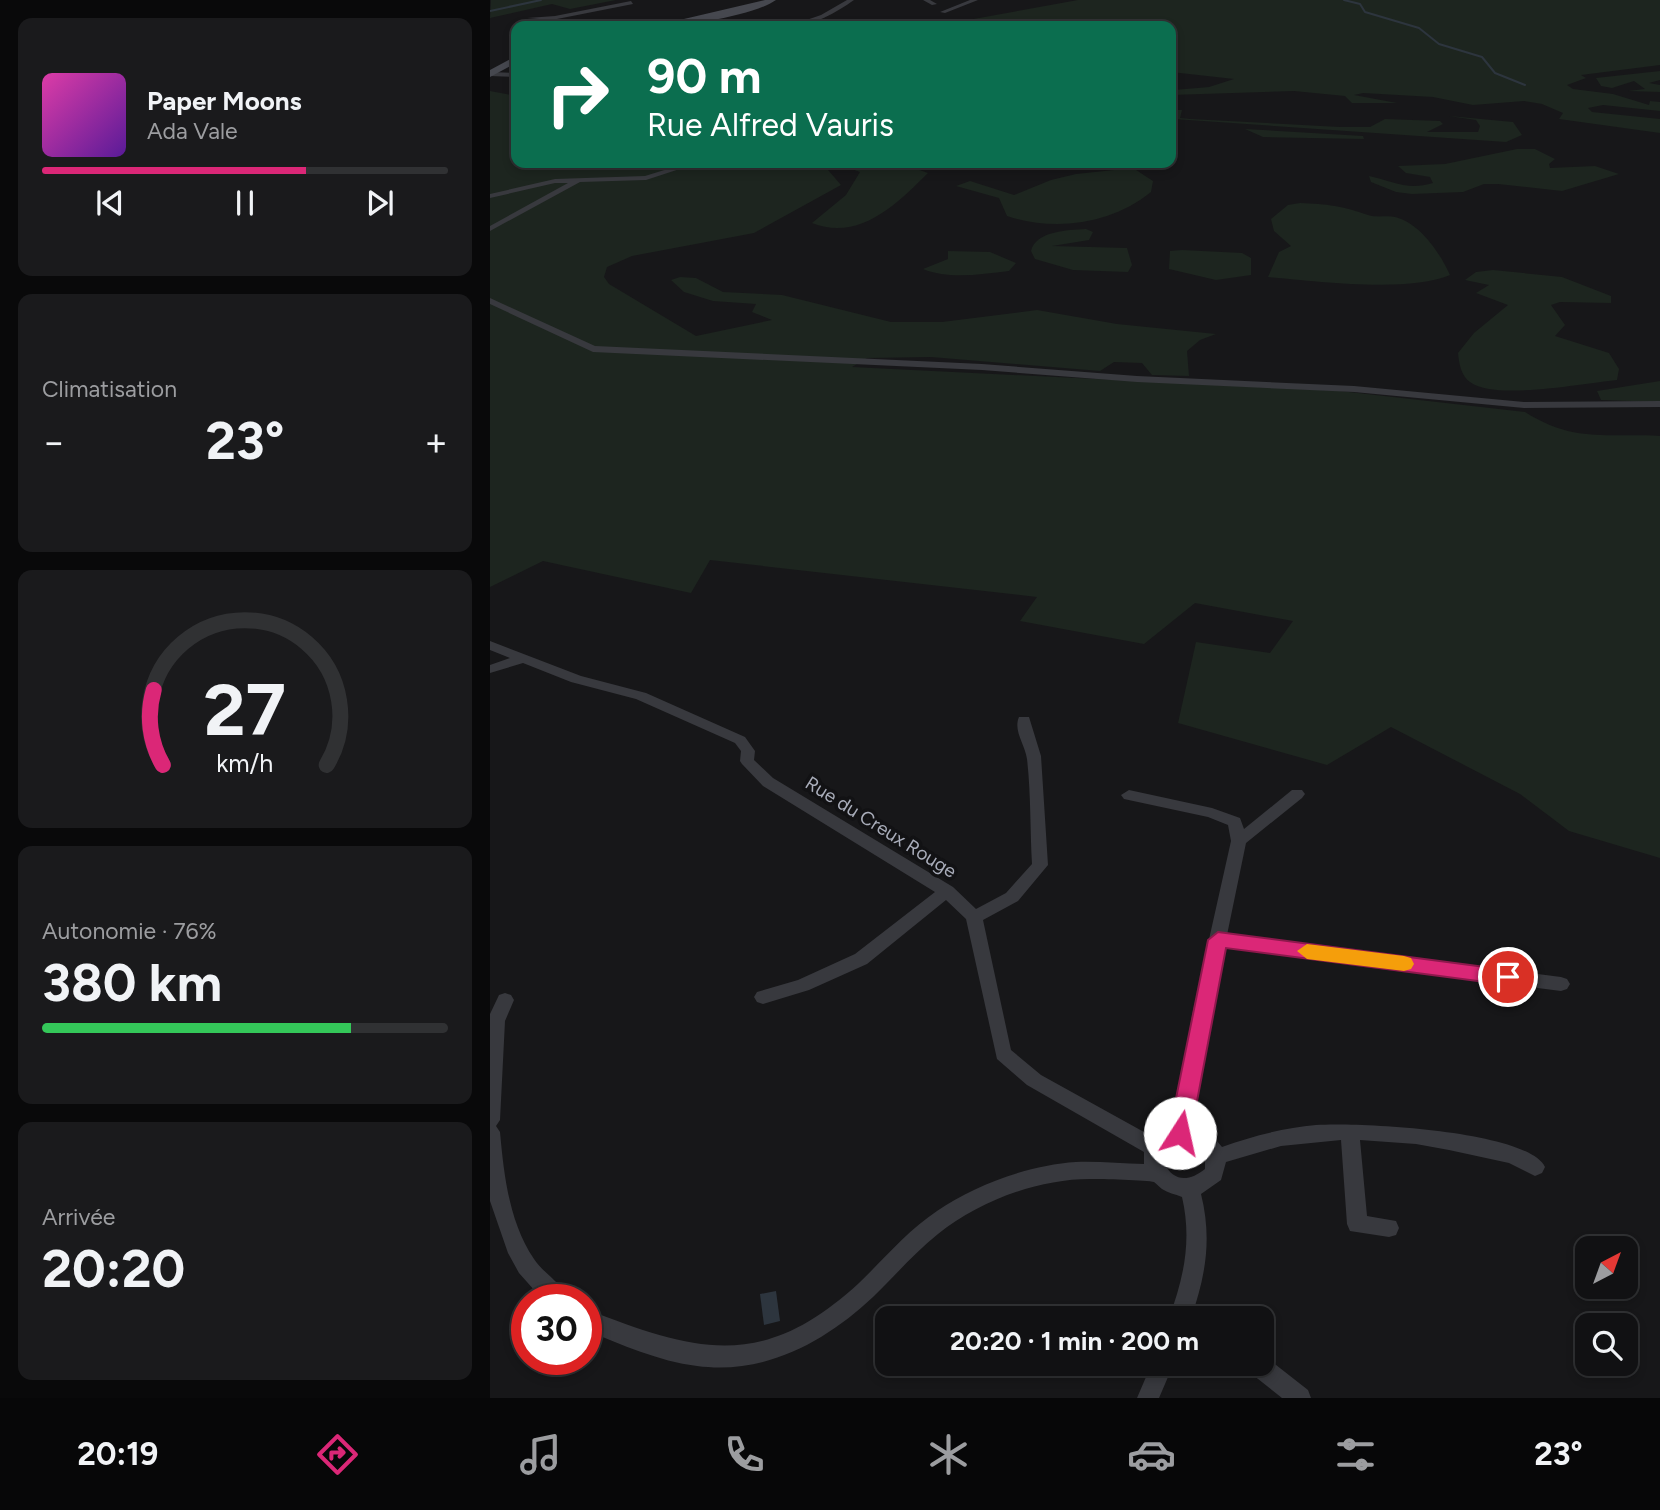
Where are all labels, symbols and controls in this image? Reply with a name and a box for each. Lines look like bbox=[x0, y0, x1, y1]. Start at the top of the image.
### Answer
text: 90 m bbox=[647, 46, 762, 105]
icon: right bbox=[532, 49, 623, 140]
text: Paper Moons bbox=[147, 85, 302, 117]
text: Rue Alfred Vauris bbox=[647, 106, 894, 144]
text: Ada Vale bbox=[147, 117, 238, 145]
icon: previous bbox=[91, 184, 129, 222]
icon: pause bbox=[226, 184, 264, 222]
icon: next bbox=[361, 184, 399, 222]
text: Climatisation bbox=[42, 375, 177, 403]
text: 23° bbox=[206, 410, 284, 472]
text: − bbox=[42, 419, 66, 465]
text: + bbox=[424, 419, 448, 465]
text: 27 bbox=[204, 666, 286, 753]
text: km/h bbox=[216, 748, 274, 778]
street label: Rue du Creux Rouge bbox=[801, 771, 961, 883]
text: Autonomie · 76% bbox=[42, 917, 217, 945]
pin bbox=[1478, 947, 1538, 1007]
text: 380 km bbox=[42, 952, 222, 1014]
icon: arrive bbox=[1489, 958, 1527, 996]
position arrow bbox=[1143, 1096, 1217, 1170]
text: Arrivée bbox=[42, 1203, 115, 1231]
north arrow bbox=[1575, 1236, 1638, 1298]
map controls bbox=[1575, 1236, 1638, 1376]
text: 20:20 bbox=[42, 1238, 185, 1300]
speed limit sign: 30 bbox=[511, 1284, 602, 1375]
button: search bbox=[1575, 1313, 1638, 1376]
text: 20:20 · 1 min · 200 m bbox=[950, 1325, 1199, 1357]
icon: directions bbox=[313, 1430, 362, 1479]
icon: music bbox=[516, 1430, 565, 1479]
icon: phone bbox=[720, 1430, 769, 1479]
icon: climate bbox=[924, 1430, 973, 1479]
icon: car bbox=[1127, 1430, 1176, 1479]
icon: filters bbox=[1331, 1430, 1380, 1479]
text: 20:19 bbox=[77, 1435, 158, 1473]
text: 23° bbox=[1534, 1435, 1583, 1473]

